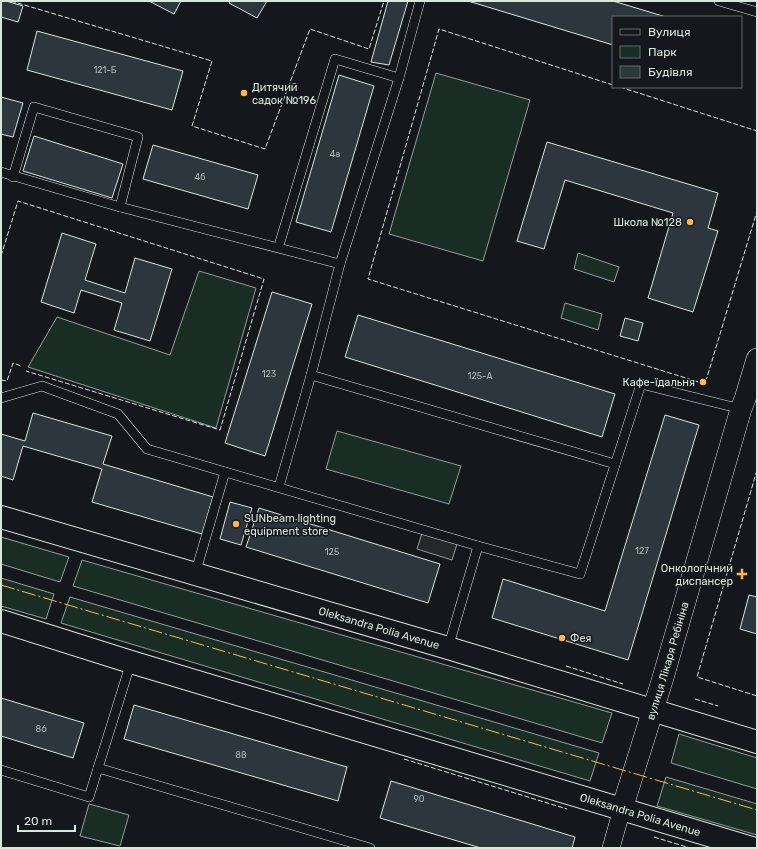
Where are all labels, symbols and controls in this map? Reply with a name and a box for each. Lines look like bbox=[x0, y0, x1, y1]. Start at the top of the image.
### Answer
legend bbox=[612, 16, 742, 88]
text: Вулиця bbox=[648, 25, 690, 39]
text: Парк bbox=[648, 45, 677, 59]
house number: 121-Б bbox=[93, 65, 117, 75]
text: Будівля bbox=[648, 65, 693, 79]
place label: Дитячий садок №196 bbox=[252, 81, 316, 107]
marker: Дитячий садок №196 bbox=[239, 88, 249, 98]
house number: 4а bbox=[330, 149, 340, 159]
house number: 4б bbox=[195, 172, 205, 182]
place label: Школа №128 bbox=[614, 216, 682, 229]
marker: Школа №128 bbox=[685, 217, 695, 227]
house number: 123 bbox=[262, 369, 276, 379]
house number: 125-А bbox=[468, 371, 492, 381]
place label: Кафе-їдальня bbox=[623, 376, 695, 389]
marker: Кафе-їдальня bbox=[698, 377, 708, 387]
place label: SUNbeam lighting equipment store bbox=[244, 512, 336, 538]
marker: SUNbeam lighting equipment store bbox=[231, 519, 241, 529]
house number: 127 bbox=[635, 546, 649, 556]
house number: 125 bbox=[325, 547, 339, 557]
place label: Онкологічний диспансер bbox=[661, 562, 733, 588]
marker: Онкологічний диспансер bbox=[736, 568, 748, 580]
street label: вулиця Лікаря Ребініна bbox=[644, 600, 692, 722]
street label: Oleksandra Polia Avenue bbox=[317, 604, 441, 652]
place label: Фея bbox=[570, 632, 592, 645]
marker: Фея bbox=[557, 633, 567, 643]
house number: 86 bbox=[35, 724, 47, 734]
house number: 88 bbox=[235, 750, 247, 760]
street label: Oleksandra Polia Avenue bbox=[578, 791, 702, 839]
house number: 90 bbox=[413, 794, 425, 804]
scale bar bbox=[18, 807, 75, 833]
text: 20 m bbox=[24, 814, 52, 828]

